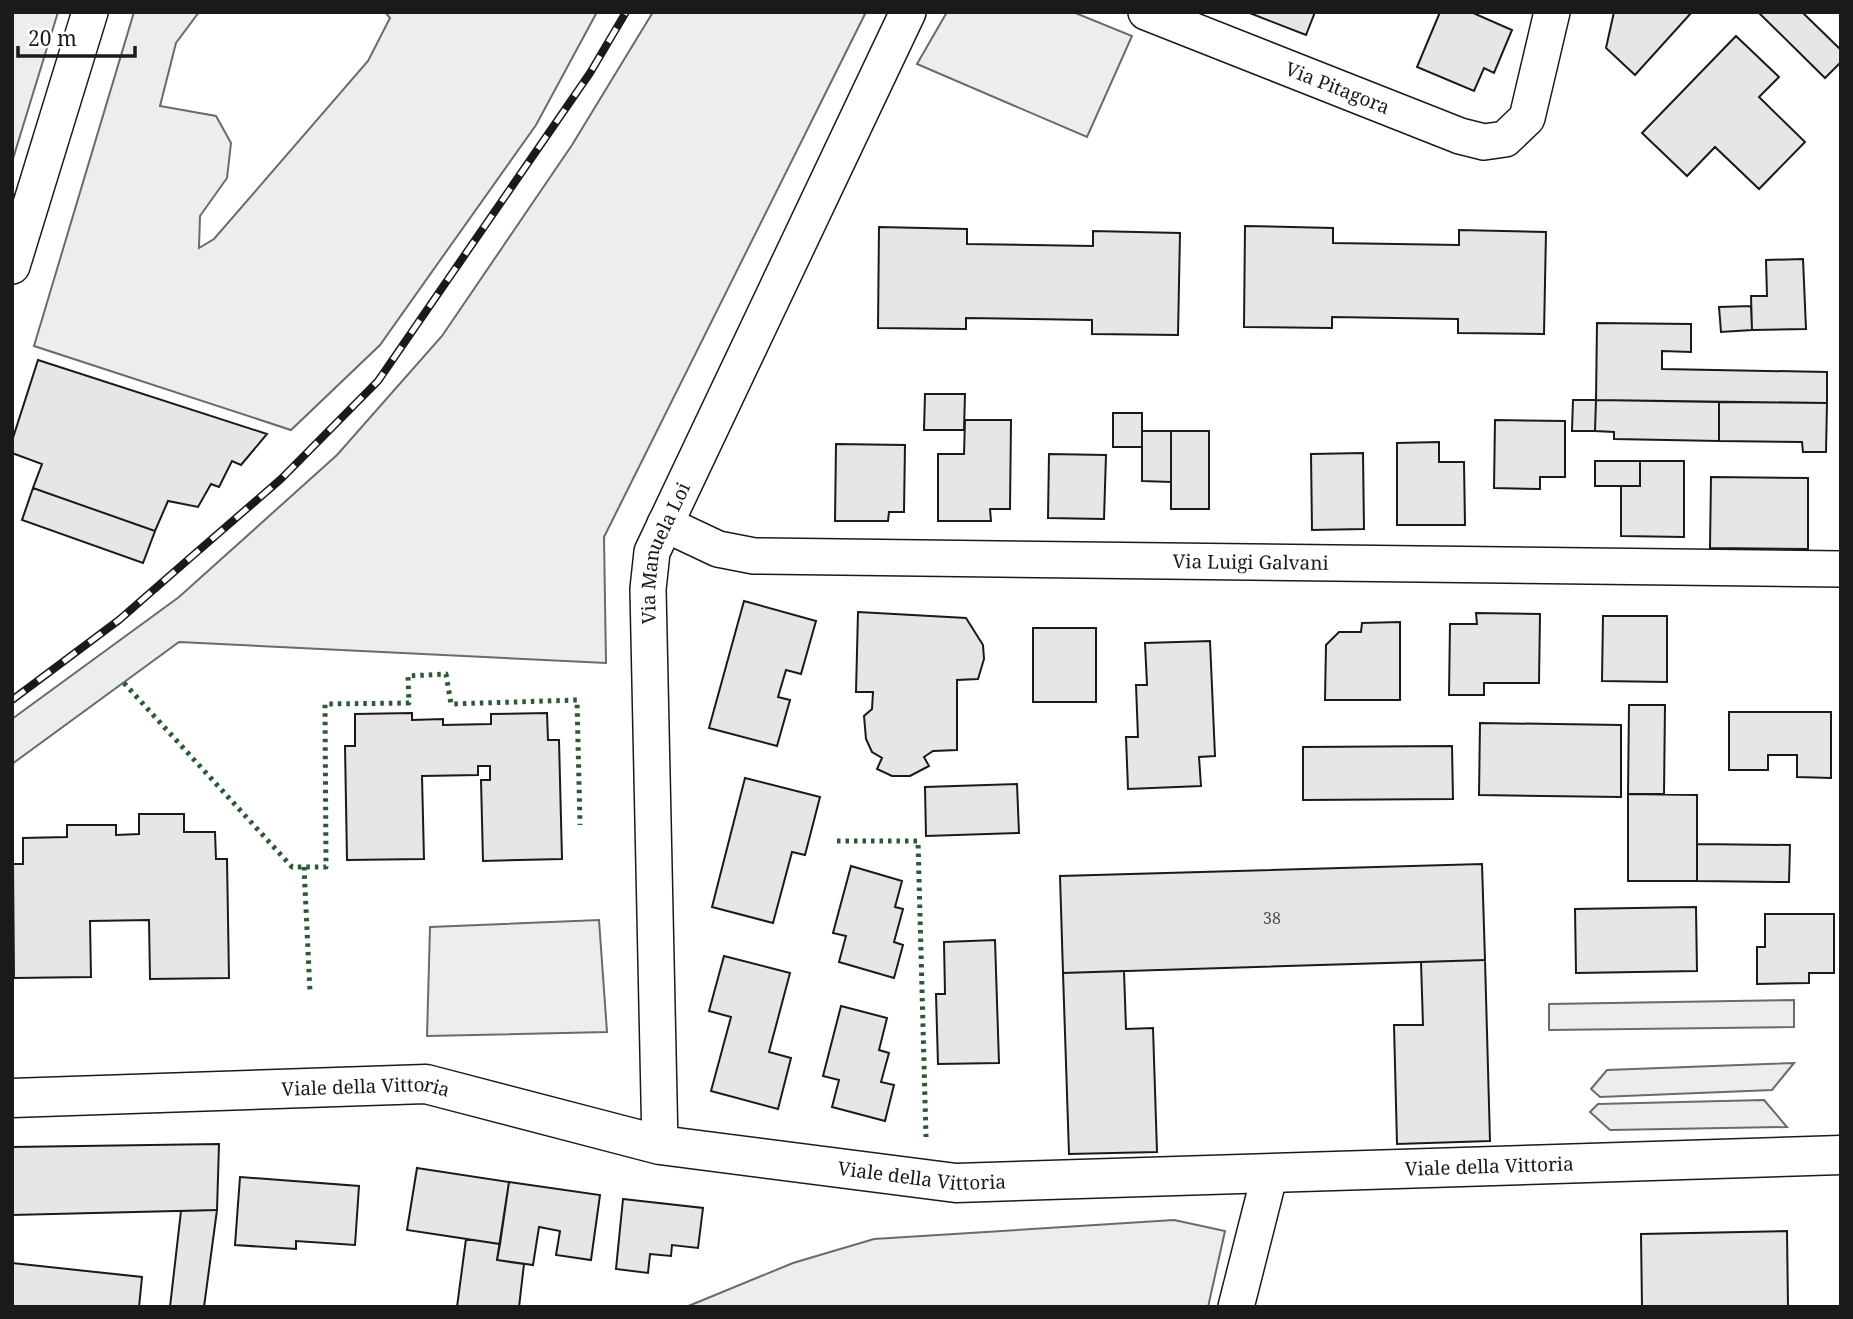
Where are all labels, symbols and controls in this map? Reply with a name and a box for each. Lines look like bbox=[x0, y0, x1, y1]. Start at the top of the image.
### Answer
scale bar bbox=[18, 14, 135, 58]
text: 20 m bbox=[28, 24, 77, 52]
street label: Via Pitagora bbox=[1282, 55, 1394, 120]
street label: Via Manuela Loi bbox=[635, 478, 696, 624]
street label: Via Luigi Galvani bbox=[1172, 548, 1329, 576]
house number: 38 bbox=[1263, 907, 1281, 929]
street label: Viale della Vittoria bbox=[281, 1071, 453, 1103]
street label: Viale della Vittoria bbox=[1404, 1150, 1574, 1182]
street label: Viale della Vittoria bbox=[836, 1155, 1006, 1196]

